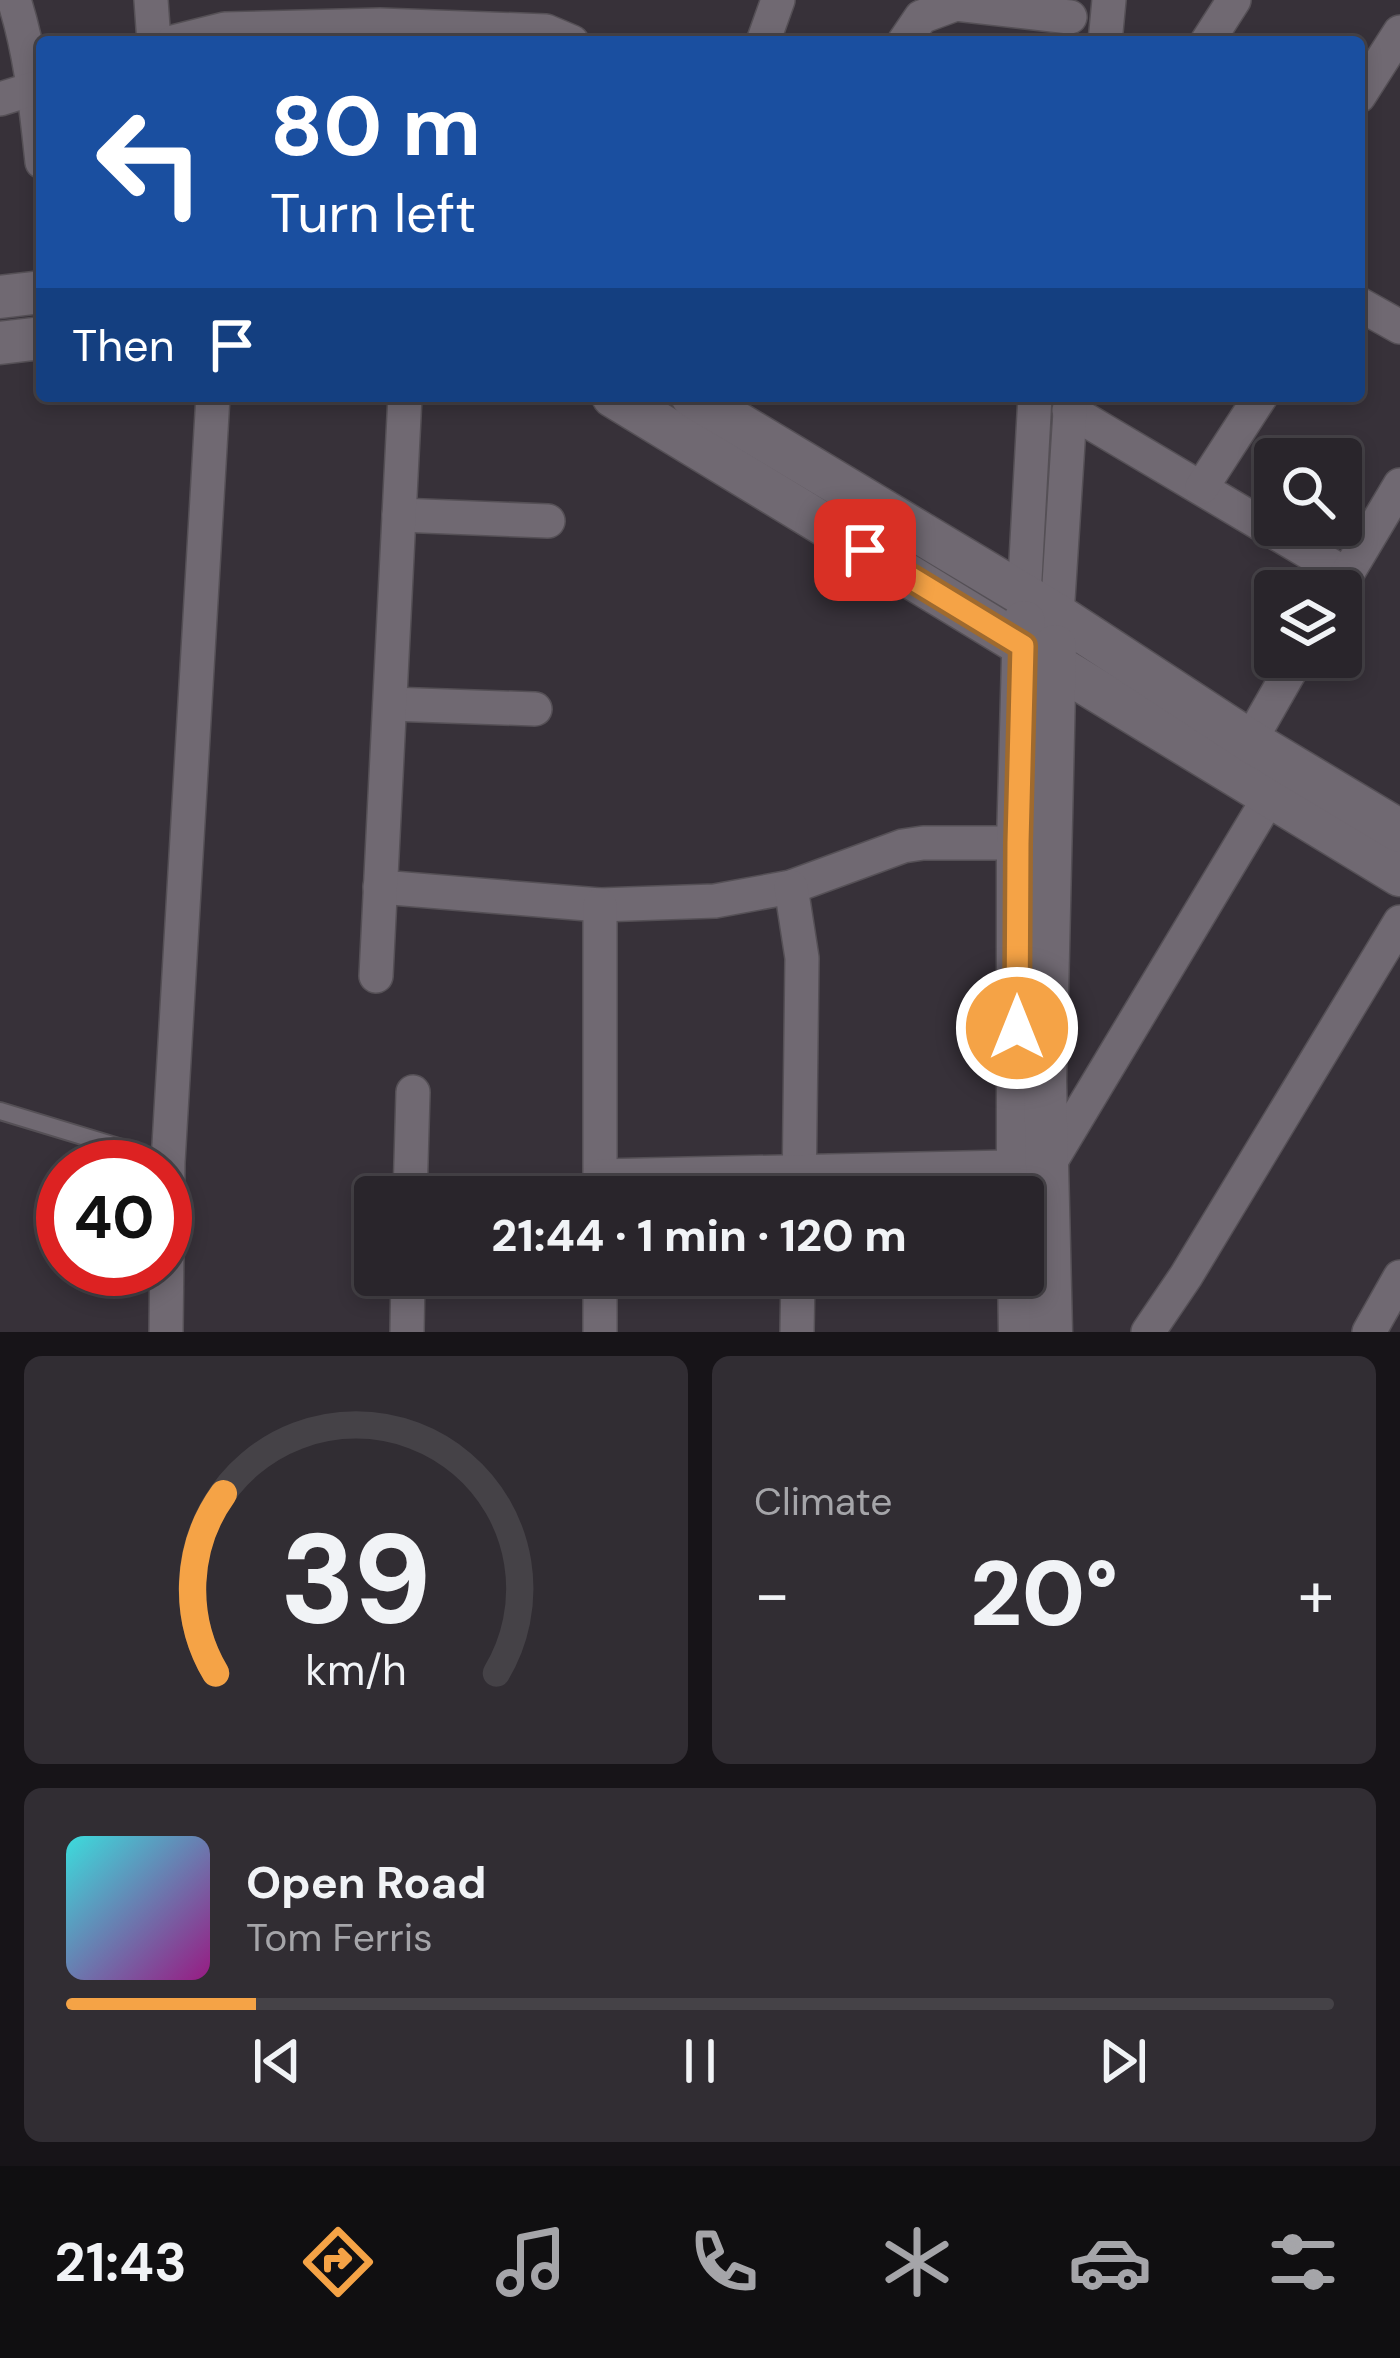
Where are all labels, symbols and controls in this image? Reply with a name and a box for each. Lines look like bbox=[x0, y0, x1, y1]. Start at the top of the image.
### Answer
text: 80 m bbox=[270, 72, 481, 181]
icon: left bbox=[72, 84, 228, 240]
text: Turn left bbox=[270, 178, 476, 249]
icon: arrive bbox=[199, 312, 265, 378]
text: Then bbox=[72, 316, 175, 375]
map controls bbox=[1254, 438, 1362, 678]
button: search bbox=[1254, 438, 1362, 546]
pin bbox=[814, 499, 916, 601]
icon: arrive bbox=[832, 517, 898, 583]
button: layers bbox=[1254, 570, 1362, 678]
position arrow bbox=[954, 965, 1080, 1091]
speed limit sign: 40 bbox=[36, 1140, 192, 1296]
text: 21:44 · 1 min · 120 m bbox=[491, 1206, 907, 1265]
text: Climate bbox=[754, 1476, 892, 1527]
text: 39 bbox=[280, 1498, 432, 1661]
text: 20° bbox=[970, 1536, 1118, 1653]
text: − bbox=[754, 1552, 790, 1637]
text: + bbox=[1298, 1552, 1334, 1637]
text: km/h bbox=[305, 1642, 407, 1698]
text: Open Road bbox=[246, 1853, 487, 1912]
text: Tom Ferris bbox=[246, 1912, 433, 1963]
icon: previous bbox=[244, 2028, 310, 2094]
icon: pause bbox=[667, 2028, 733, 2094]
icon: next bbox=[1090, 2028, 1156, 2094]
icon: directions bbox=[296, 2220, 380, 2304]
icon: music bbox=[489, 2220, 573, 2304]
icon: phone bbox=[682, 2220, 766, 2304]
icon: climate bbox=[875, 2220, 959, 2304]
icon: car bbox=[1068, 2220, 1152, 2304]
icon: filters bbox=[1261, 2220, 1345, 2304]
text: 21:43 bbox=[55, 2227, 187, 2298]

